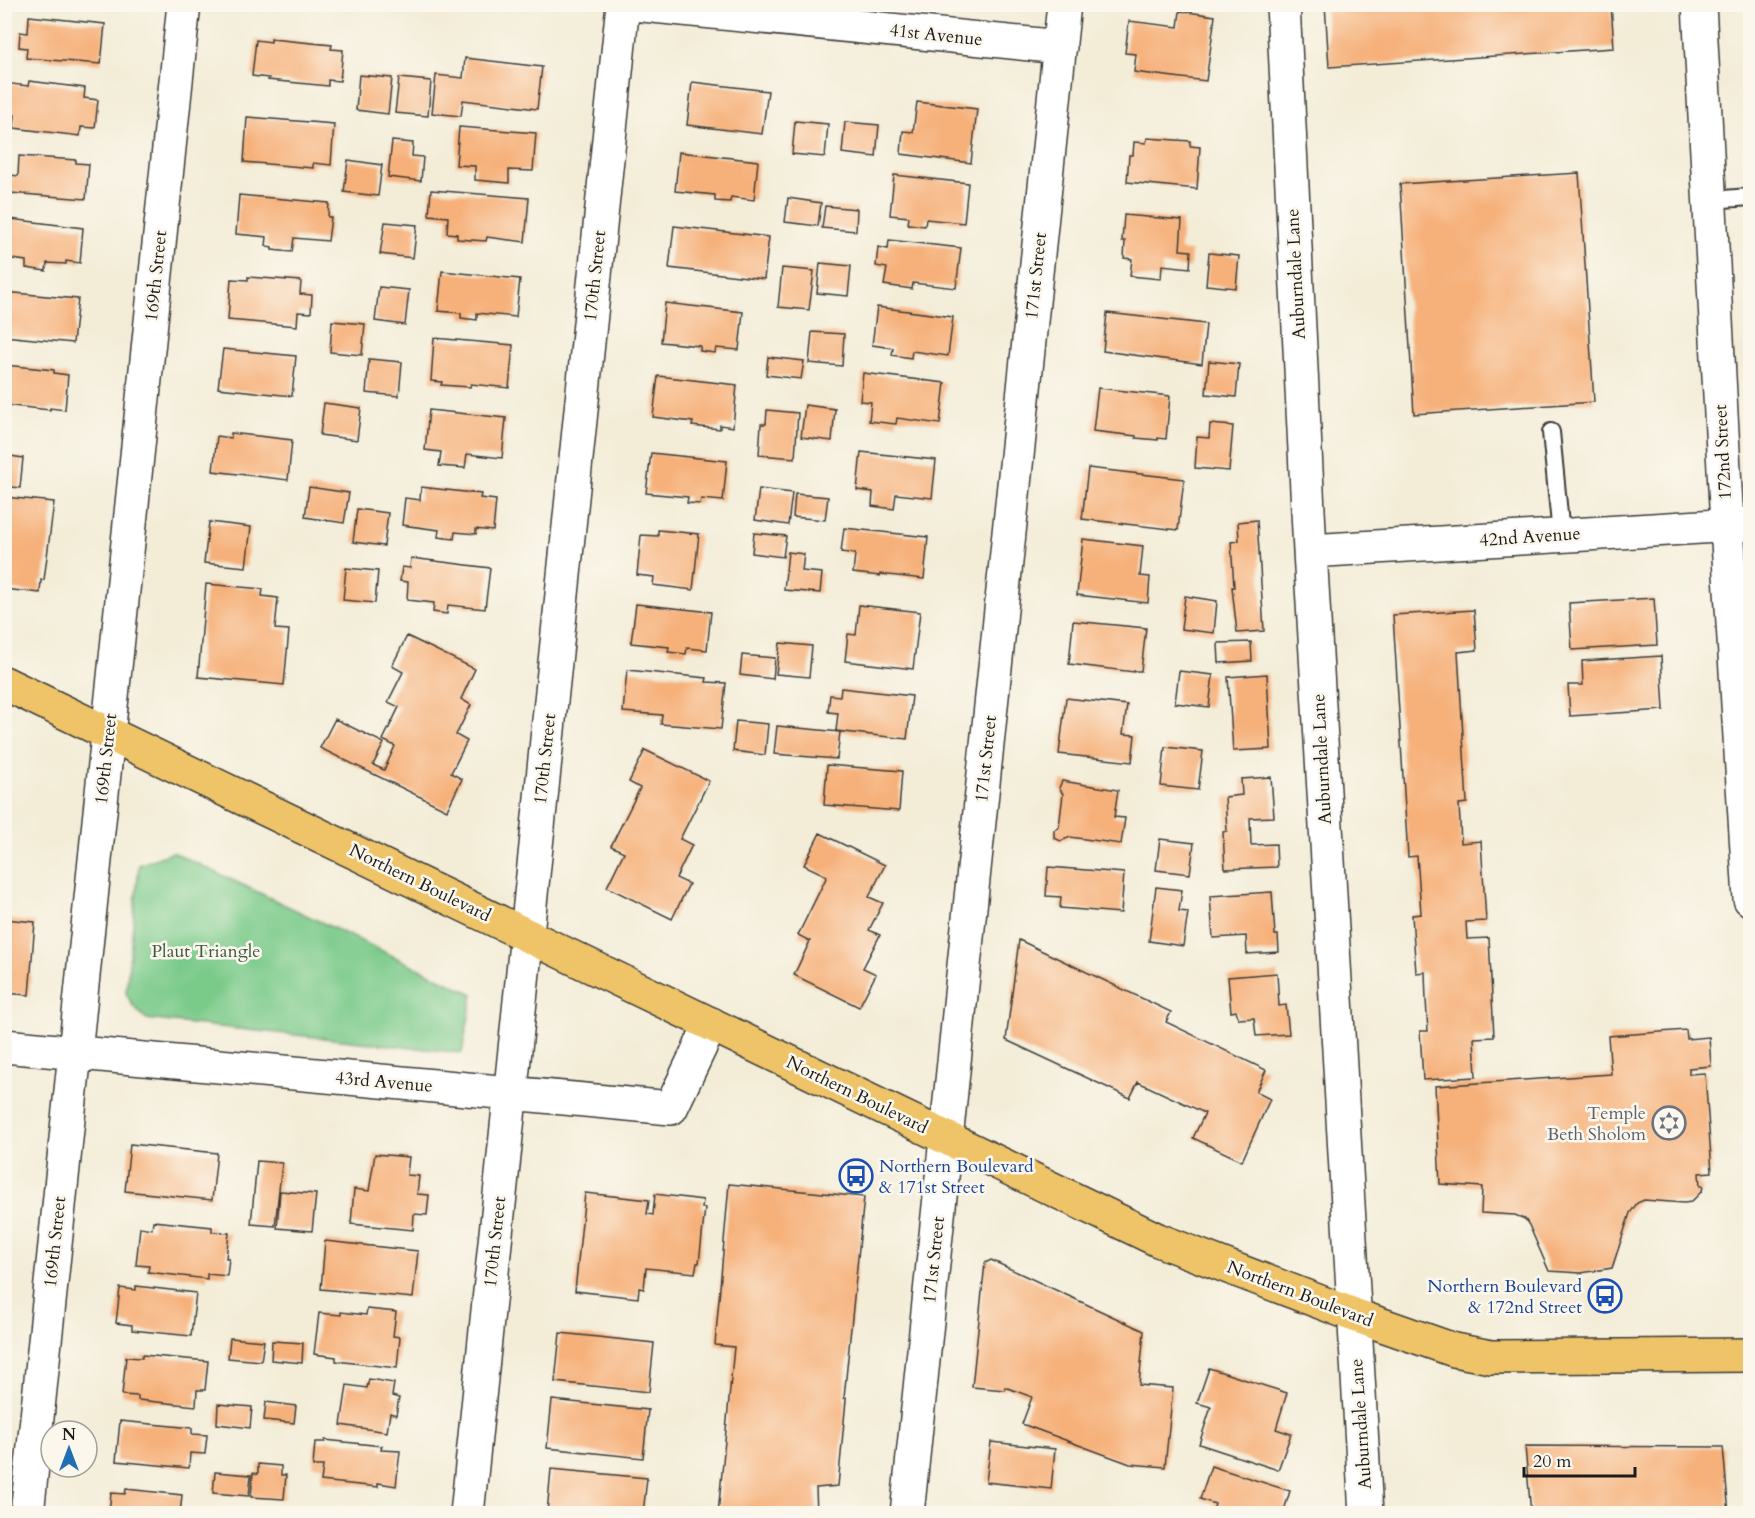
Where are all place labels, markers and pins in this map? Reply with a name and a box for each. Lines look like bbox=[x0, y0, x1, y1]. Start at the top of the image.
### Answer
place label: Temple Beth Sholom bbox=[1547, 1101, 1647, 1147]
synagogue icon: Temple Beth Sholom bbox=[1651, 1105, 1687, 1141]
place label: Northern Boulevard & 171st Street bbox=[879, 1154, 1034, 1200]
bus stop icon: Northern Boulevard & 171st Street bbox=[838, 1158, 874, 1194]
place label: Northern Boulevard & 172nd Street bbox=[1427, 1274, 1582, 1320]
bus stop icon: Northern Boulevard & 172nd Street bbox=[1587, 1278, 1623, 1314]

